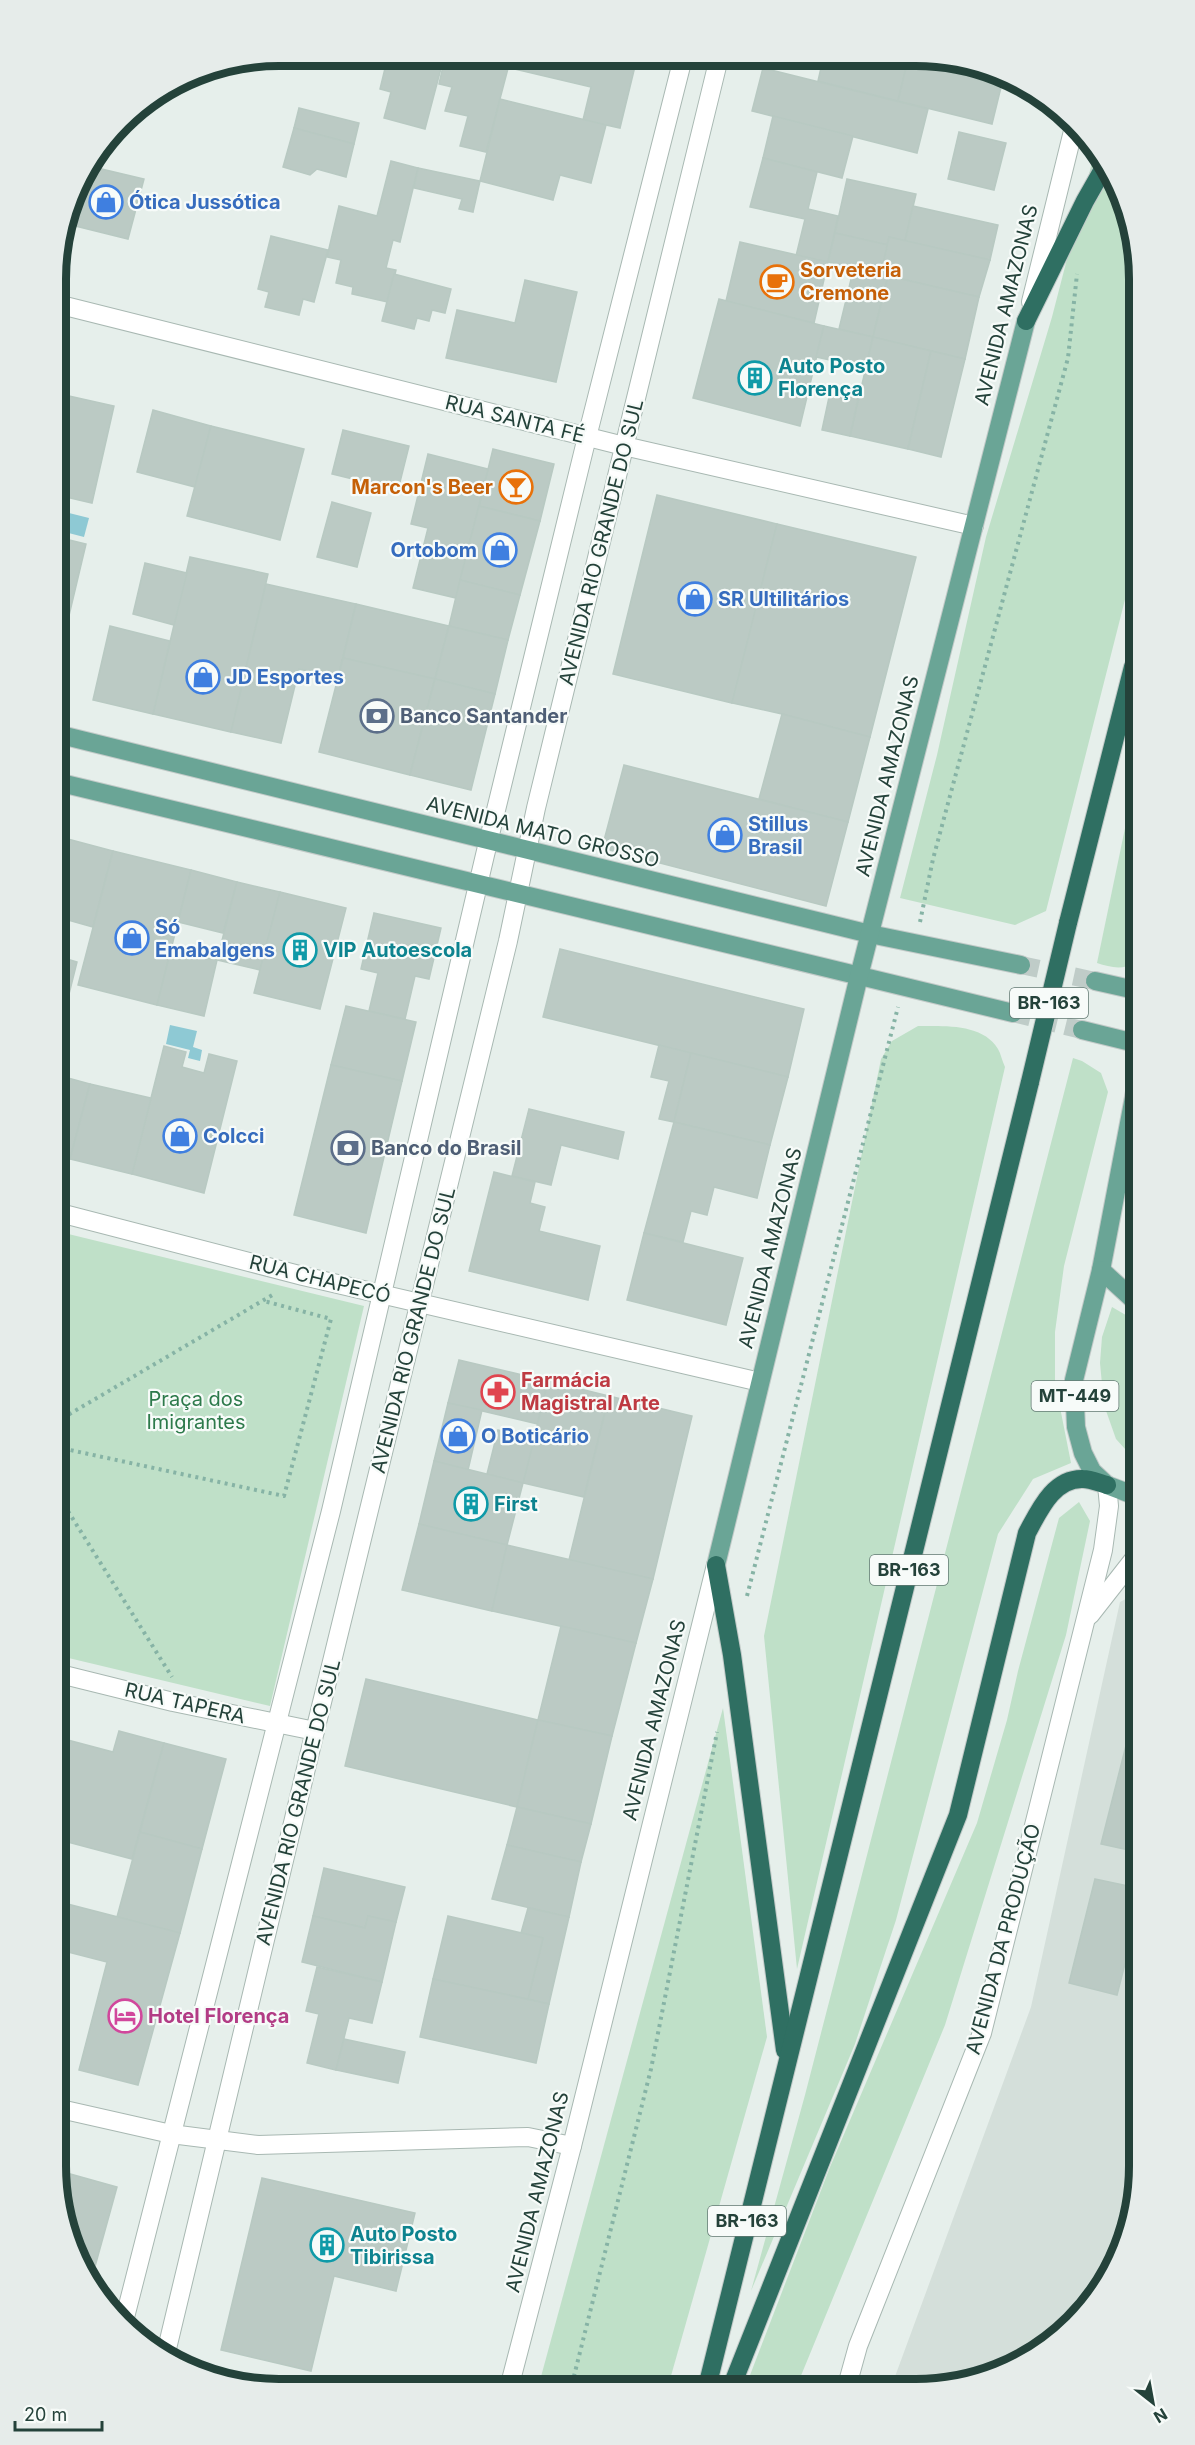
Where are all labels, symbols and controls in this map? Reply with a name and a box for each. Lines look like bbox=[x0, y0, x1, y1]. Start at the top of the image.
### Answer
shop icon: Ótica Jussótica bbox=[88, 184, 124, 220]
place label: Ótica Jussótica bbox=[129, 189, 281, 214]
street label: AVENIDA AMAZONAS bbox=[969, 202, 1043, 408]
place label: Sorveteria Cremone bbox=[800, 258, 902, 305]
cafe icon: Sorveteria Cremone bbox=[759, 264, 795, 300]
place label: Auto Posto Florença bbox=[778, 354, 885, 401]
building icon: Auto Posto Florença bbox=[737, 360, 773, 396]
street label: RUA SANTA FÉ bbox=[443, 389, 587, 448]
street label: AVENIDA RIO GRANDE DO SUL bbox=[554, 396, 648, 688]
bar icon: Marcon's Beer bbox=[498, 469, 534, 505]
place label: Marcon's Beer bbox=[351, 475, 493, 499]
shop icon: Ortobom bbox=[482, 532, 518, 568]
place label: Ortobom bbox=[391, 538, 477, 562]
shop icon: SR Ultilitários bbox=[677, 581, 713, 617]
place label: SR Ultilitários bbox=[718, 587, 849, 611]
shop icon: JD Esportes bbox=[185, 659, 221, 695]
place label: JD Esportes bbox=[226, 665, 344, 689]
street label: AVENIDA AMAZONAS bbox=[850, 673, 924, 879]
bank icon: Banco Santander bbox=[359, 698, 395, 734]
place label: Banco Santander bbox=[400, 704, 567, 728]
street label: AVENIDA MATO GROSSO bbox=[424, 791, 662, 873]
place label: Stillus Brasil bbox=[748, 812, 808, 859]
shop icon: Stillus Brasil bbox=[707, 817, 743, 853]
place label: Só Emabalgens bbox=[155, 915, 275, 962]
shop icon: Só Emabalgens bbox=[114, 920, 150, 956]
building icon: VIP Autoescola bbox=[282, 932, 318, 968]
place label: VIP Autoescola bbox=[323, 938, 472, 962]
road number: BR-163 bbox=[1010, 988, 1088, 1018]
shop icon: Colcci bbox=[162, 1118, 198, 1154]
place label: Colcci bbox=[203, 1124, 264, 1148]
bank icon: Banco do Brasil bbox=[330, 1130, 366, 1166]
place label: Banco do Brasil bbox=[371, 1136, 521, 1160]
street label: AVENIDA AMAZONAS bbox=[733, 1145, 807, 1351]
street label: AVENIDA RIO GRANDE DO SUL bbox=[366, 1184, 460, 1476]
street label: RUA CHAPECÓ bbox=[247, 1249, 393, 1308]
place label: Farmácia Magistral Arte bbox=[521, 1368, 660, 1415]
pharmacy icon: Farmácia Magistral Arte bbox=[480, 1374, 516, 1410]
road number: MT-449 bbox=[1032, 1381, 1118, 1411]
park label: Praça dos Imigrantes bbox=[146, 1387, 246, 1434]
shop icon: O Boticário bbox=[440, 1418, 476, 1454]
place label: O Boticário bbox=[481, 1424, 589, 1448]
building icon: First bbox=[453, 1486, 489, 1522]
place label: First bbox=[494, 1492, 538, 1516]
road number: BR-163 bbox=[870, 1555, 948, 1585]
street label: AVENIDA AMAZONAS bbox=[617, 1617, 691, 1823]
street label: AVENIDA RIO GRANDE DO SUL bbox=[251, 1656, 345, 1948]
street label: RUA TAPERA bbox=[122, 1677, 248, 1729]
street label: AVENIDA DA PRODUÇÃO bbox=[960, 1821, 1045, 2057]
hotel icon: Hotel Florença bbox=[107, 1998, 143, 2034]
place label: Hotel Florença bbox=[148, 2004, 289, 2028]
street label: AVENIDA AMAZONAS bbox=[500, 2089, 574, 2295]
road number: BR-163 bbox=[708, 2206, 786, 2236]
place label: Auto Posto Tibirissa bbox=[350, 2222, 457, 2269]
building icon: Auto Posto Tibirissa bbox=[309, 2227, 345, 2263]
north arrow bbox=[1123, 2373, 1183, 2433]
scale bar bbox=[15, 2394, 102, 2432]
text: 20 m bbox=[24, 2404, 67, 2425]
text: N bbox=[1150, 2404, 1171, 2428]

